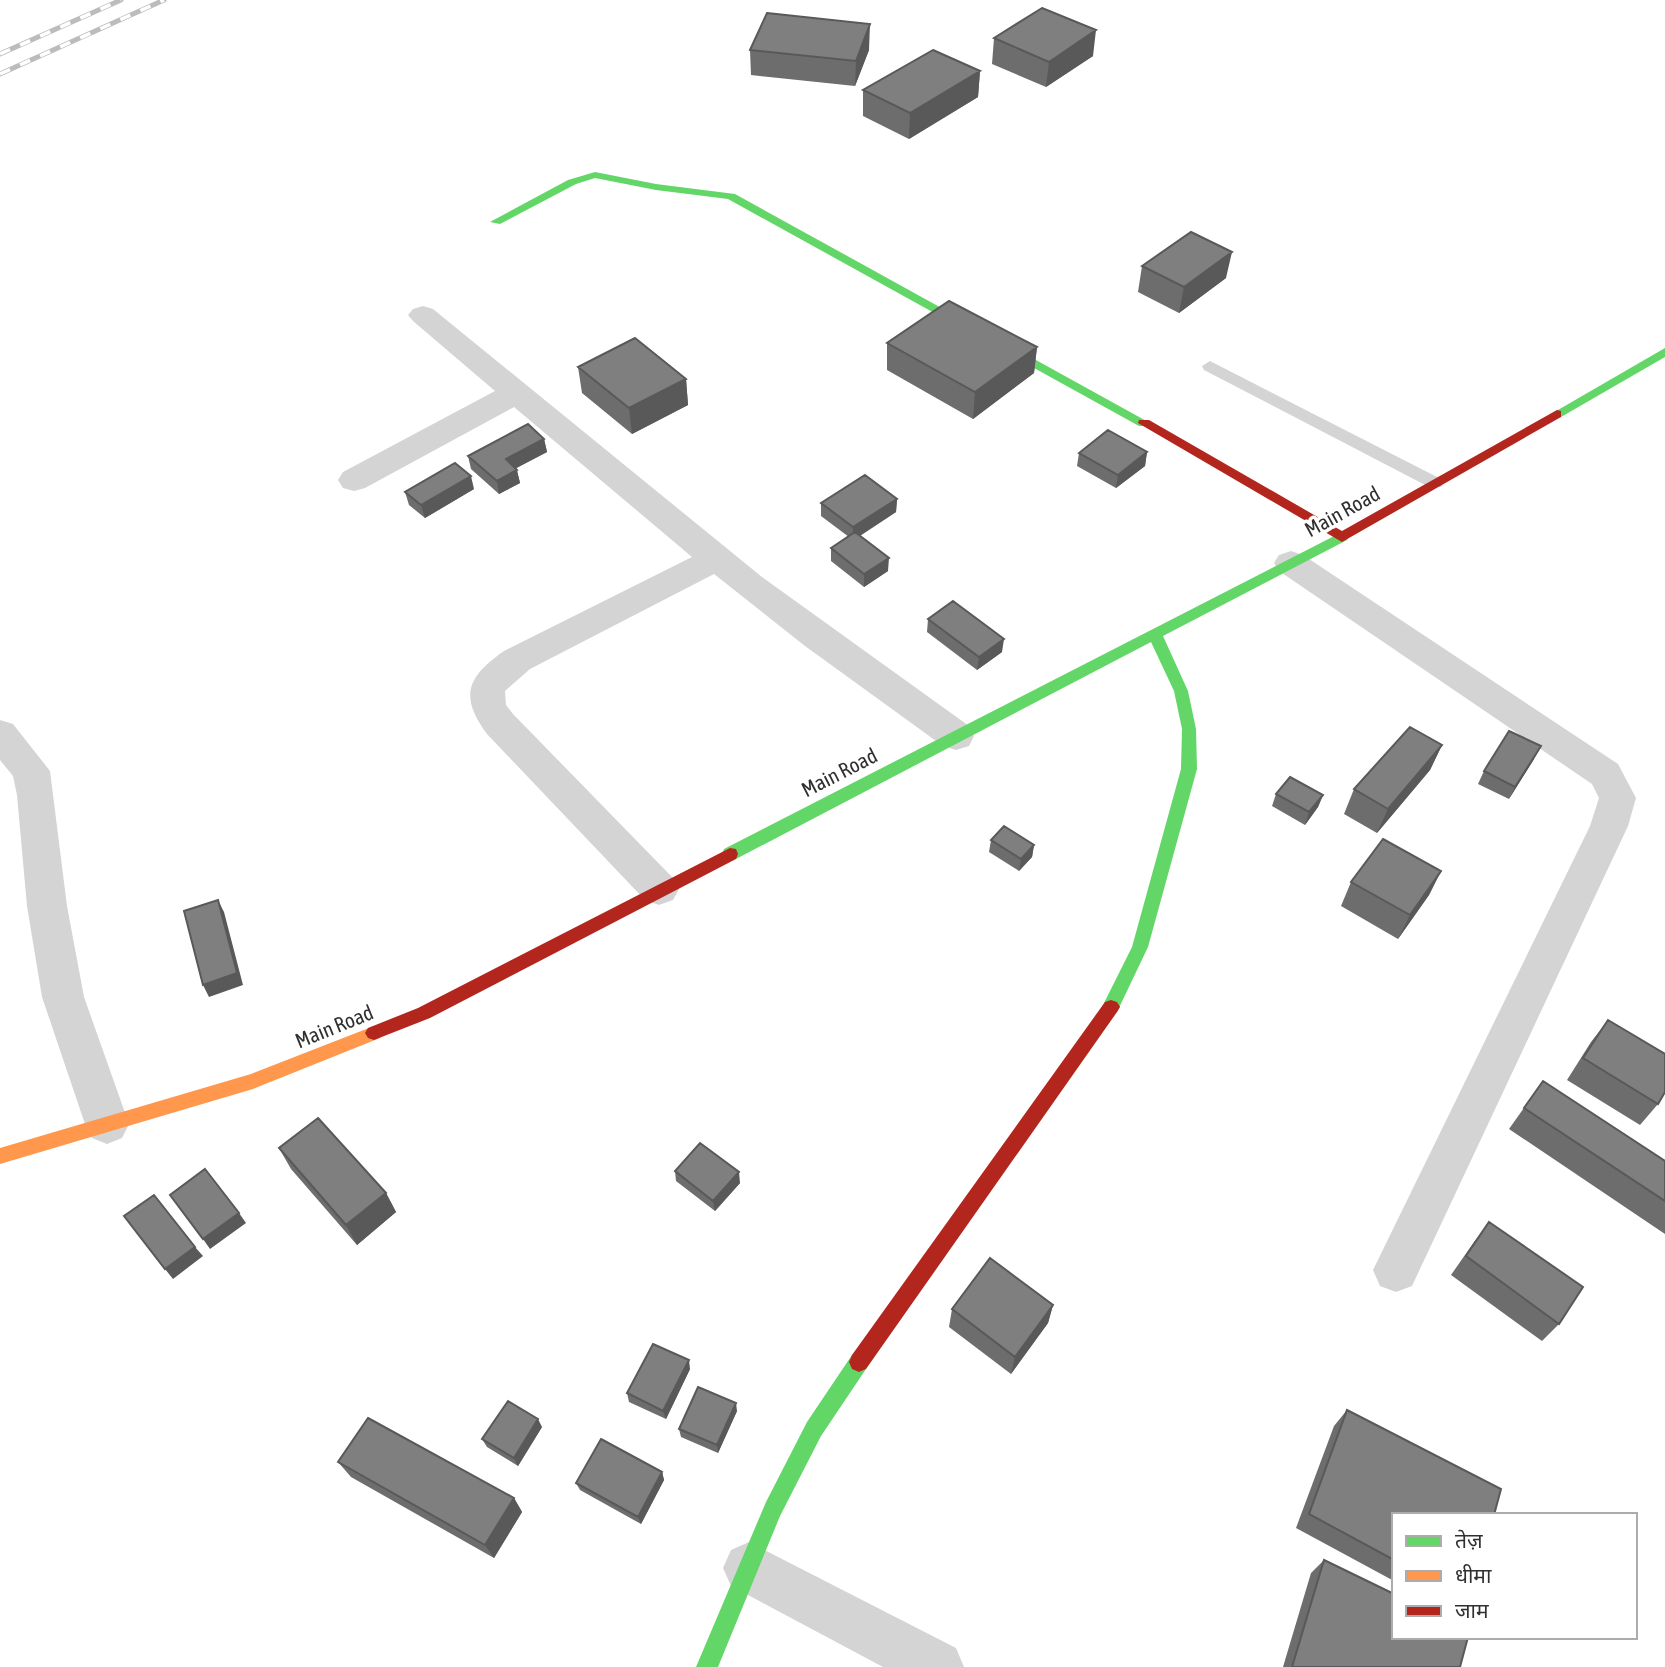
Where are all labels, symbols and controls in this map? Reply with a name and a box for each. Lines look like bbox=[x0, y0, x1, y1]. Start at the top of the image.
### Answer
street label: Main Road bbox=[1300, 481, 1384, 541]
street label: Main Road bbox=[797, 743, 881, 801]
street label: Main Road bbox=[292, 1000, 376, 1052]
legend bbox=[1392, 1513, 1637, 1639]
text: तेज़ bbox=[1455, 1528, 1483, 1552]
text: धीमा bbox=[1455, 1563, 1492, 1587]
text: जाम bbox=[1455, 1598, 1489, 1622]

